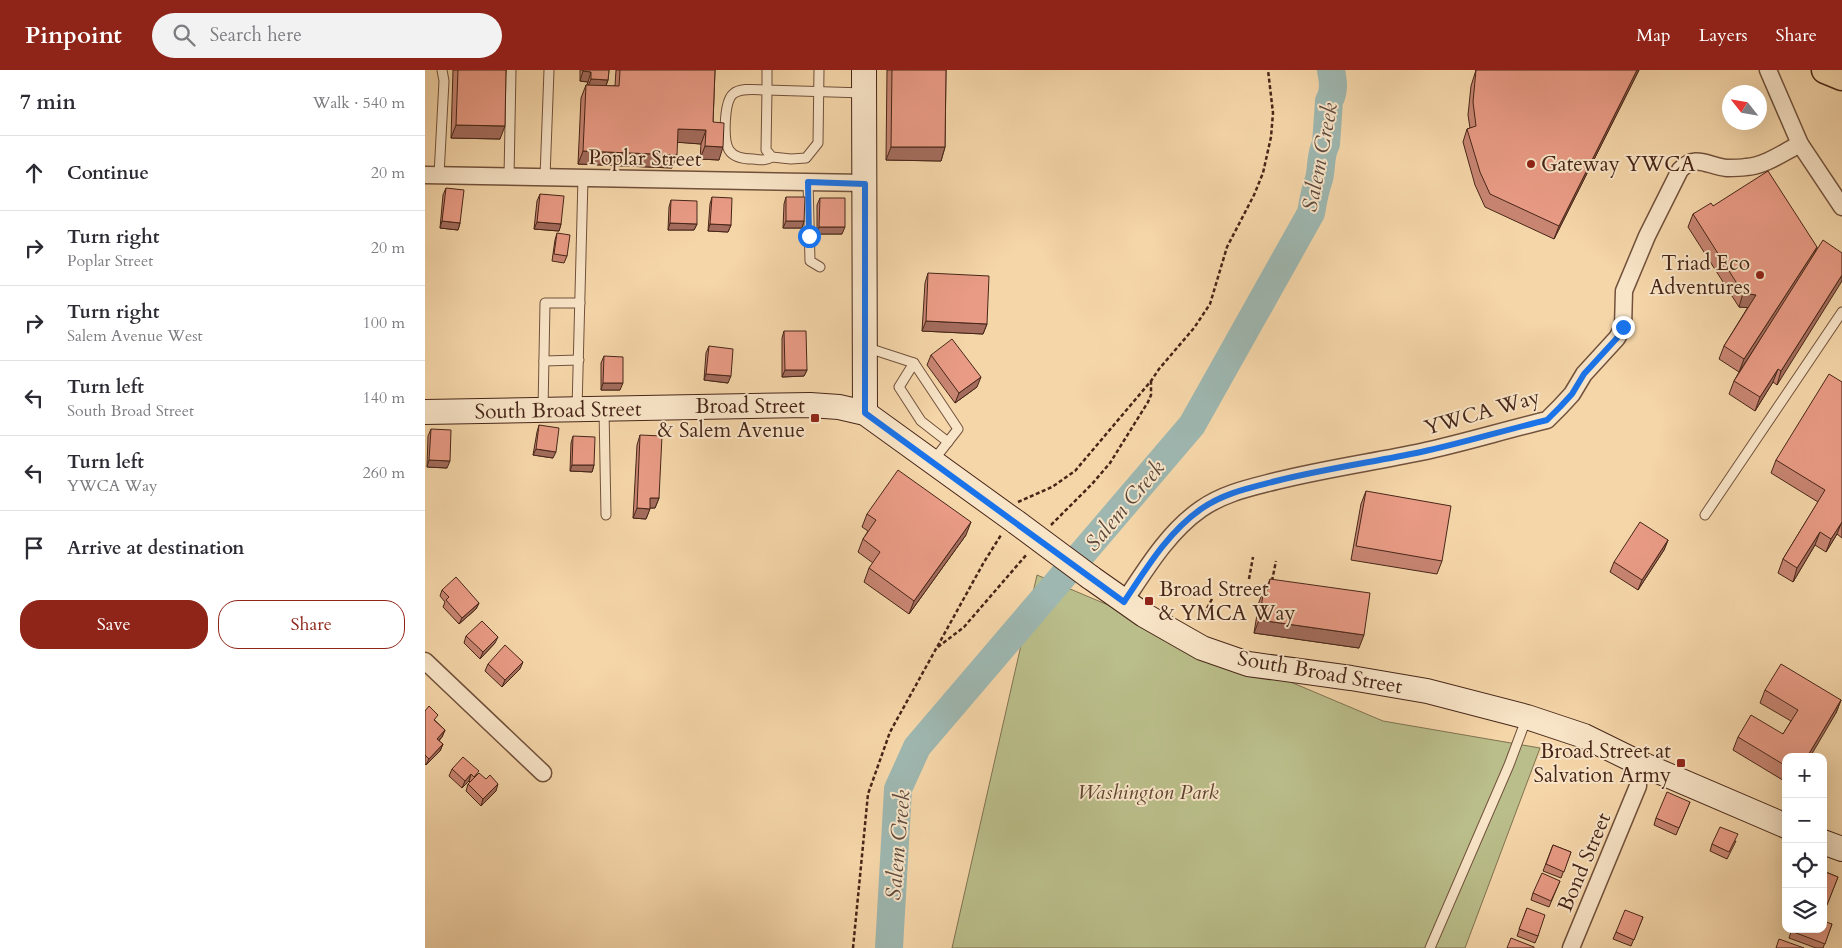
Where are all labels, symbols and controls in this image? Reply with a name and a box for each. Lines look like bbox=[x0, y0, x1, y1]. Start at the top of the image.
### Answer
search box bbox=[152, 13, 502, 58]
text: Pinpoint bbox=[25, 19, 122, 52]
icon: search bbox=[170, 21, 198, 49]
text: Search here bbox=[210, 22, 302, 48]
text: Map bbox=[1636, 23, 1671, 48]
text: Layers bbox=[1699, 23, 1748, 48]
text: Share bbox=[1776, 23, 1817, 48]
north arrow bbox=[1722, 85, 1767, 130]
text: 7 min bbox=[20, 88, 76, 117]
text: Walk · 540 m bbox=[313, 92, 405, 114]
water label: Salem Creek bbox=[1295, 100, 1345, 214]
street label: Poplar Street bbox=[588, 143, 702, 174]
place label: Gateway YWCA bbox=[1541, 150, 1695, 179]
marker: Gateway YWCA bbox=[1525, 158, 1537, 170]
icon: ahead bbox=[20, 159, 48, 187]
text: Continue bbox=[67, 160, 149, 186]
text: 20 m bbox=[371, 162, 405, 184]
text: Turn right bbox=[67, 224, 159, 250]
route start bbox=[798, 225, 821, 248]
icon: right bbox=[20, 234, 48, 262]
text: 20 m bbox=[371, 237, 405, 259]
place label: Triad Eco Adventures bbox=[1649, 249, 1750, 302]
text: Poplar Street bbox=[67, 250, 153, 272]
marker: Triad Eco Adventures bbox=[1754, 269, 1766, 281]
text: Turn right bbox=[67, 299, 159, 325]
icon: right bbox=[20, 309, 48, 337]
text: 100 m bbox=[363, 312, 405, 334]
route end bbox=[1612, 316, 1635, 339]
text: Salem Avenue West bbox=[67, 325, 203, 347]
text: Turn left bbox=[67, 374, 144, 400]
street label: YWCA Way bbox=[1421, 382, 1543, 443]
icon: left bbox=[20, 384, 48, 412]
text: 140 m bbox=[363, 387, 405, 409]
place label: Broad Street & Salem Avenue bbox=[658, 392, 805, 445]
street label: South Broad Street bbox=[474, 395, 642, 426]
text: South Broad Street bbox=[67, 400, 194, 422]
marker: Broad Street & Salem Avenue bbox=[809, 412, 821, 424]
text: Turn left bbox=[67, 449, 144, 475]
water label: Salem Creek bbox=[1078, 454, 1172, 558]
icon: left bbox=[20, 459, 48, 487]
text: 260 m bbox=[363, 462, 405, 484]
text: YWCA Way bbox=[67, 475, 158, 497]
icon: arrive bbox=[20, 534, 48, 562]
text: Arrive at destination bbox=[67, 535, 244, 561]
place label: Broad Street & YMCA Way bbox=[1159, 575, 1296, 628]
marker: Broad Street & YMCA Way bbox=[1143, 595, 1155, 607]
button: Save bbox=[20, 600, 208, 649]
button: Share bbox=[218, 600, 405, 649]
street label: South Broad Street bbox=[1235, 644, 1405, 701]
place label: Broad Street at Salvation Army bbox=[1533, 737, 1671, 790]
map controls bbox=[1782, 753, 1827, 933]
button: + bbox=[1782, 753, 1827, 798]
marker: Broad Street at Salvation Army bbox=[1675, 757, 1687, 769]
park label: Washington Park bbox=[1077, 778, 1219, 807]
water label: Salem Creek bbox=[878, 789, 918, 901]
button: − bbox=[1782, 798, 1827, 843]
street label: Bond Street bbox=[1551, 808, 1618, 916]
button: locate bbox=[1782, 843, 1827, 888]
button: layers bbox=[1782, 888, 1827, 933]

